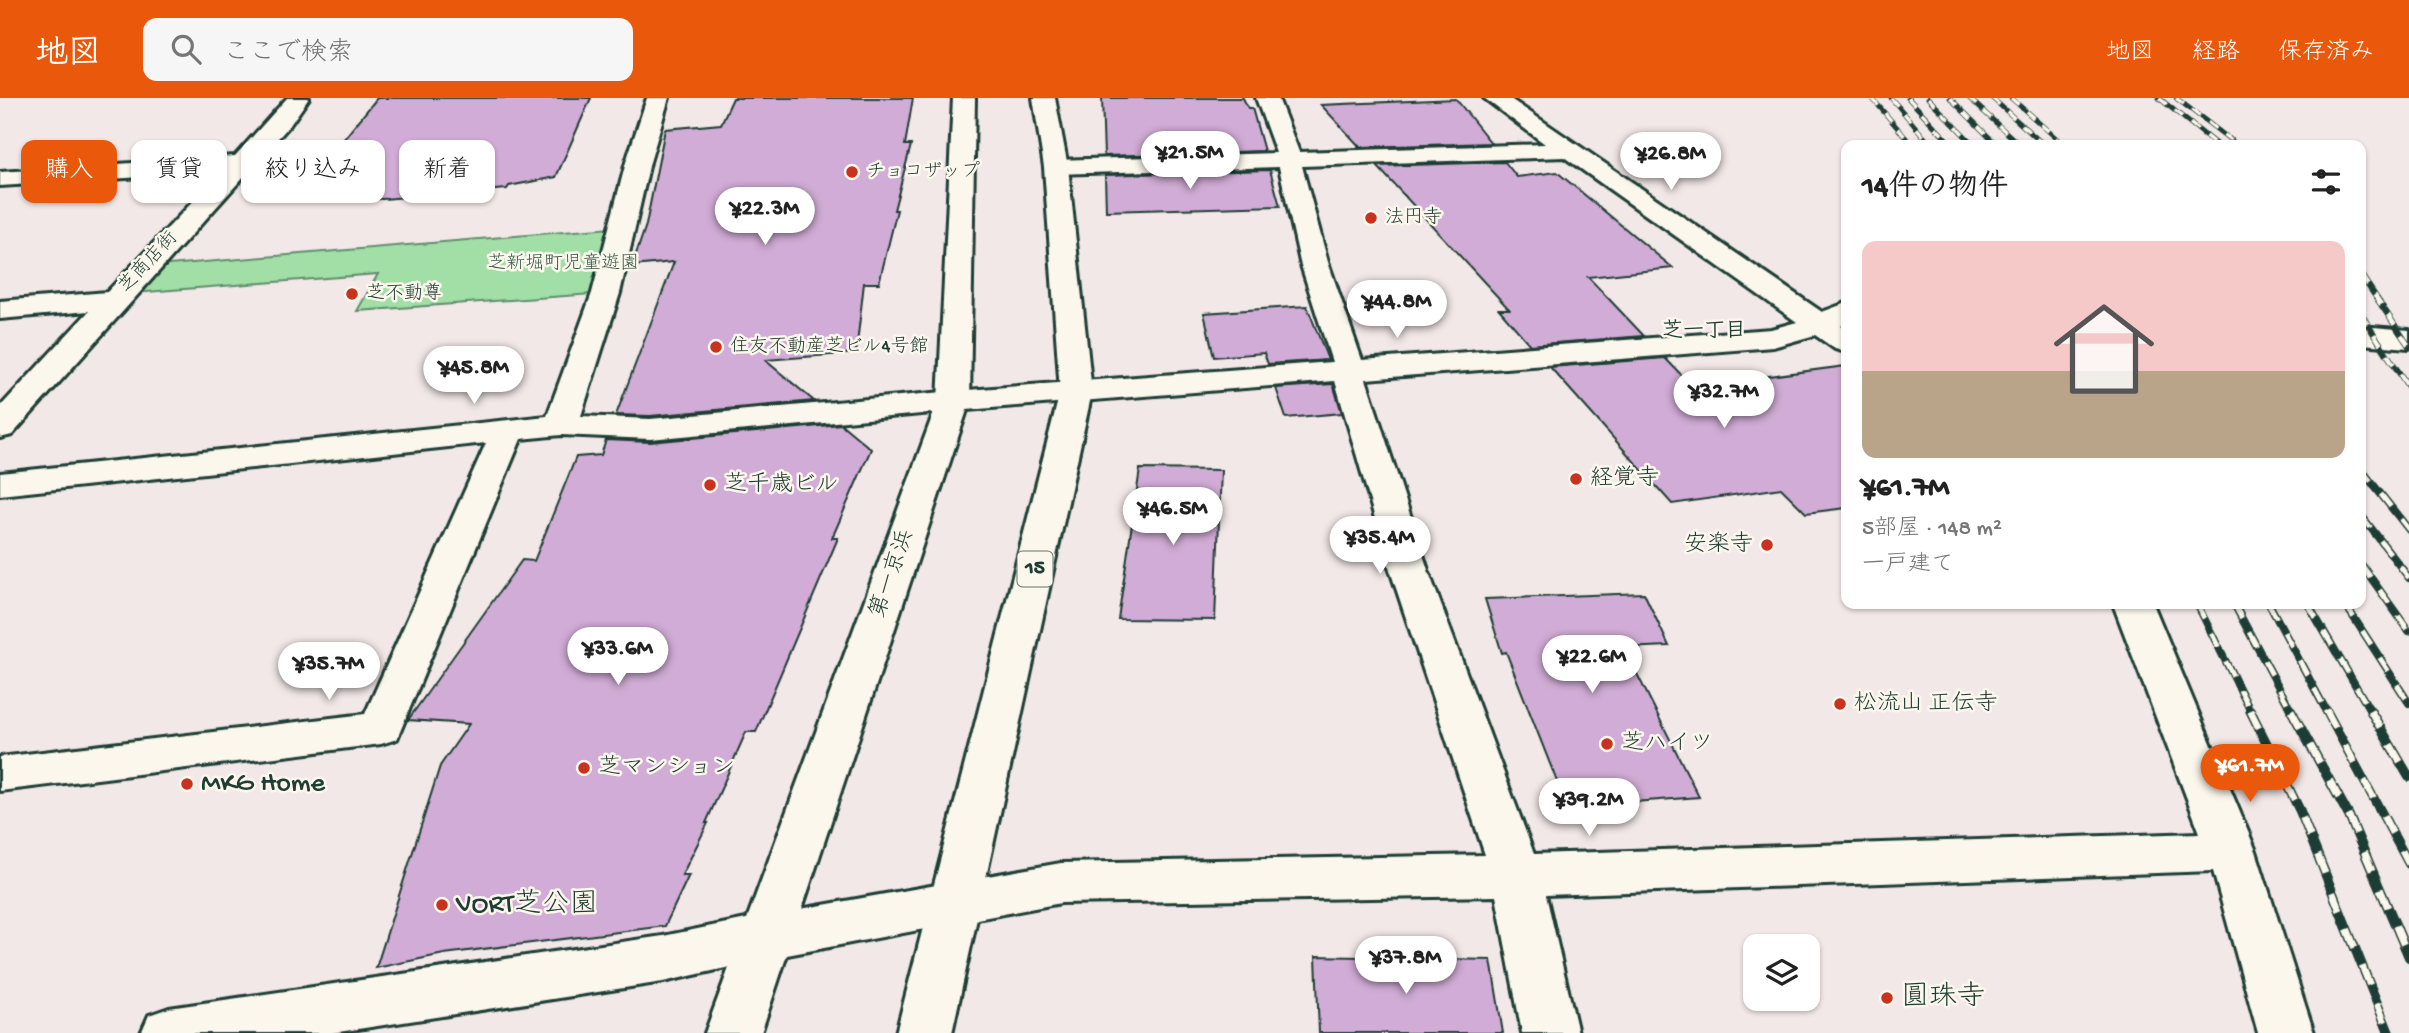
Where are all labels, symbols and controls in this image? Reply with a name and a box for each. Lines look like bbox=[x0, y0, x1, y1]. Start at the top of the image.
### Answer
search box bbox=[143, 18, 633, 81]
icon: search bbox=[167, 30, 205, 68]
text: 地図 bbox=[35, 37, 101, 75]
text: ここで検索 bbox=[223, 39, 353, 70]
text: 地図 bbox=[2106, 39, 2154, 68]
text: 経路 bbox=[2192, 39, 2240, 68]
text: 保存済み bbox=[2278, 39, 2374, 68]
pin: ¥21.5M bbox=[1133, 132, 1247, 191]
pin: ¥26.8M bbox=[1614, 132, 1728, 192]
chip: 購入 bbox=[21, 140, 117, 203]
chip: 賃貸 bbox=[131, 140, 227, 203]
chip: 絞り込み bbox=[241, 140, 385, 203]
chip: 新着 bbox=[399, 140, 495, 203]
text: ¥21.5M bbox=[1157, 140, 1223, 167]
text: ¥26.8M bbox=[1636, 141, 1706, 168]
place label: チョコザップ bbox=[866, 161, 980, 184]
icon: filters bbox=[2307, 163, 2345, 201]
marker: チョコザップ bbox=[844, 164, 860, 180]
text: 14件の物件 bbox=[1862, 171, 2008, 206]
pin: ¥22.3M bbox=[708, 188, 822, 247]
text: ¥22.3M bbox=[731, 196, 799, 223]
place label: 法円寺 bbox=[1385, 206, 1442, 230]
marker: 法円寺 bbox=[1363, 210, 1379, 226]
street label: 芝商店街 bbox=[114, 227, 183, 299]
park label: 芝新堀町児童遊園 bbox=[487, 252, 639, 276]
pin: ¥44.8M bbox=[1340, 280, 1454, 340]
place label: 芝不動尊 bbox=[366, 282, 442, 306]
marker: 芝不動尊 bbox=[344, 286, 360, 302]
icon: home bbox=[2041, 286, 2167, 412]
text: ¥44.8M bbox=[1363, 289, 1431, 316]
district label: 芝一丁目 bbox=[1662, 319, 1746, 345]
place label: 住友不動産芝ビル4号館 bbox=[730, 335, 929, 359]
marker: 住友不動産芝ビル4号館 bbox=[708, 339, 724, 355]
pin: ¥45.8M bbox=[417, 346, 531, 406]
text: ¥45.8M bbox=[439, 355, 509, 382]
pin: ¥32.7M bbox=[1667, 370, 1781, 430]
text: ¥32.7M bbox=[1689, 379, 1759, 406]
place label: 経覚寺 bbox=[1590, 465, 1659, 493]
place label: 芝千歳ビル bbox=[724, 471, 839, 499]
marker: 経覚寺 bbox=[1568, 471, 1584, 487]
text: ¥61.7M bbox=[1862, 472, 1949, 507]
marker: 芝千歳ビル bbox=[702, 477, 718, 493]
pin: ¥46.5M bbox=[1116, 488, 1230, 547]
text: ¥46.5M bbox=[1139, 496, 1207, 523]
text: 5部屋 · 148 m² bbox=[1862, 516, 2002, 543]
pin: ¥35.4M bbox=[1323, 517, 1437, 576]
text: ¥35.4M bbox=[1346, 525, 1414, 552]
street label: 第一京浜 bbox=[864, 526, 921, 622]
place label: 安楽寺 bbox=[1684, 531, 1753, 559]
marker: 安楽寺 bbox=[1759, 537, 1775, 553]
road number: 15 bbox=[1018, 552, 1052, 587]
text: 一戸建て bbox=[1862, 552, 1954, 579]
pin: ¥33.6M bbox=[561, 628, 675, 687]
text: ¥33.6M bbox=[583, 636, 653, 663]
pin: ¥22.6M bbox=[1535, 636, 1649, 695]
pin: ¥35.7M bbox=[272, 642, 386, 702]
text: ¥22.6M bbox=[1558, 644, 1626, 671]
text: ¥35.7M bbox=[294, 651, 364, 678]
place label: 松流山 正伝寺 bbox=[1854, 690, 1997, 718]
marker: 松流山 正伝寺 bbox=[1832, 696, 1848, 712]
place label: 芝ハイツ bbox=[1621, 730, 1713, 758]
marker: 芝ハイツ bbox=[1599, 736, 1615, 752]
pin: ¥61.7M bbox=[2193, 744, 2307, 804]
text: ¥61.7M bbox=[2217, 753, 2283, 780]
place label: 芝マンション bbox=[598, 754, 735, 782]
marker: 芝マンション bbox=[576, 760, 592, 776]
place label: MKG Home bbox=[201, 768, 326, 801]
marker: MKG Home bbox=[179, 776, 195, 792]
pin: ¥39.2M bbox=[1532, 778, 1646, 838]
text: ¥39.2M bbox=[1555, 787, 1623, 814]
place label: VORT芝公園 bbox=[455, 888, 598, 922]
marker: VORT芝公園 bbox=[434, 897, 450, 913]
map controls bbox=[1743, 934, 1820, 1011]
button: layers bbox=[1743, 934, 1820, 1011]
pin: ¥37.8M bbox=[1349, 936, 1463, 996]
text: ¥37.8M bbox=[1371, 945, 1441, 972]
place label: 圓珠寺 bbox=[1901, 981, 1985, 1015]
marker: 圓珠寺 bbox=[1879, 990, 1895, 1006]

